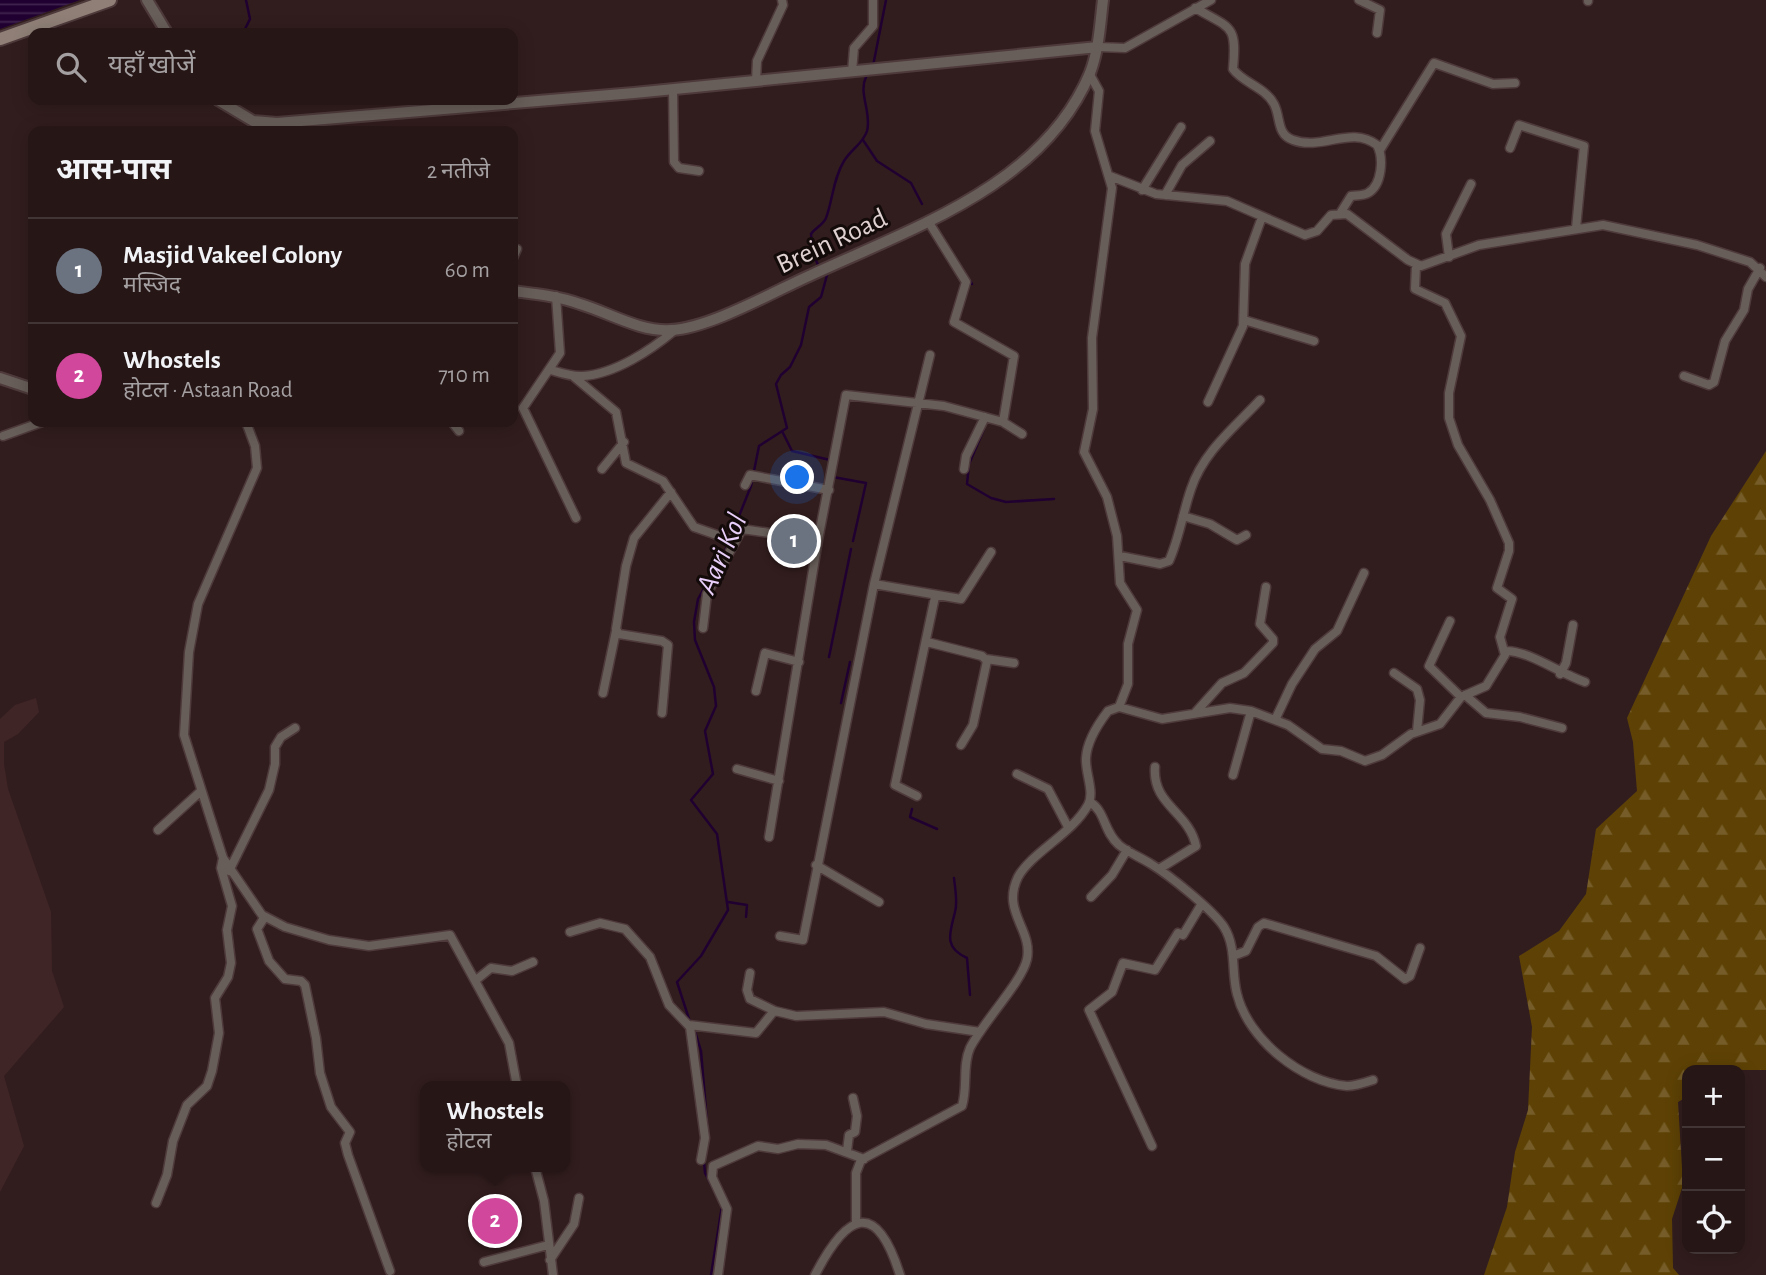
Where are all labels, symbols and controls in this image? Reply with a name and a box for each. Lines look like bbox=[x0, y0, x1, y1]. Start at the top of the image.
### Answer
search box bbox=[28, 28, 518, 105]
icon: search bbox=[52, 48, 90, 86]
text: यहाँ खोजें bbox=[108, 52, 195, 78]
text: आस-पास bbox=[56, 155, 171, 185]
text: 2 नतीजे bbox=[427, 160, 490, 183]
street label: Brein Road bbox=[772, 204, 891, 279]
text: Masjid Vakeel Colony bbox=[123, 242, 342, 268]
text: 1 bbox=[75, 259, 83, 282]
text: 60 m bbox=[445, 259, 490, 282]
text: मस्जिद bbox=[123, 274, 181, 297]
text: Whostels bbox=[123, 347, 221, 373]
text: 2 bbox=[74, 364, 84, 387]
text: 710 m bbox=[438, 364, 490, 387]
text: होटल · Astaan Road bbox=[123, 379, 293, 402]
your location bbox=[780, 460, 814, 494]
water label: Aari Kol bbox=[691, 509, 753, 599]
pin: 1 bbox=[771, 515, 817, 567]
map controls bbox=[1682, 1065, 1745, 1254]
button: + bbox=[1682, 1065, 1745, 1128]
popup bbox=[420, 1081, 570, 1172]
text: Whostels bbox=[446, 1098, 544, 1124]
button: − bbox=[1682, 1128, 1745, 1191]
text: होटल bbox=[446, 1130, 491, 1153]
button: locate bbox=[1682, 1191, 1745, 1254]
pin: 2 bbox=[472, 1195, 518, 1247]

